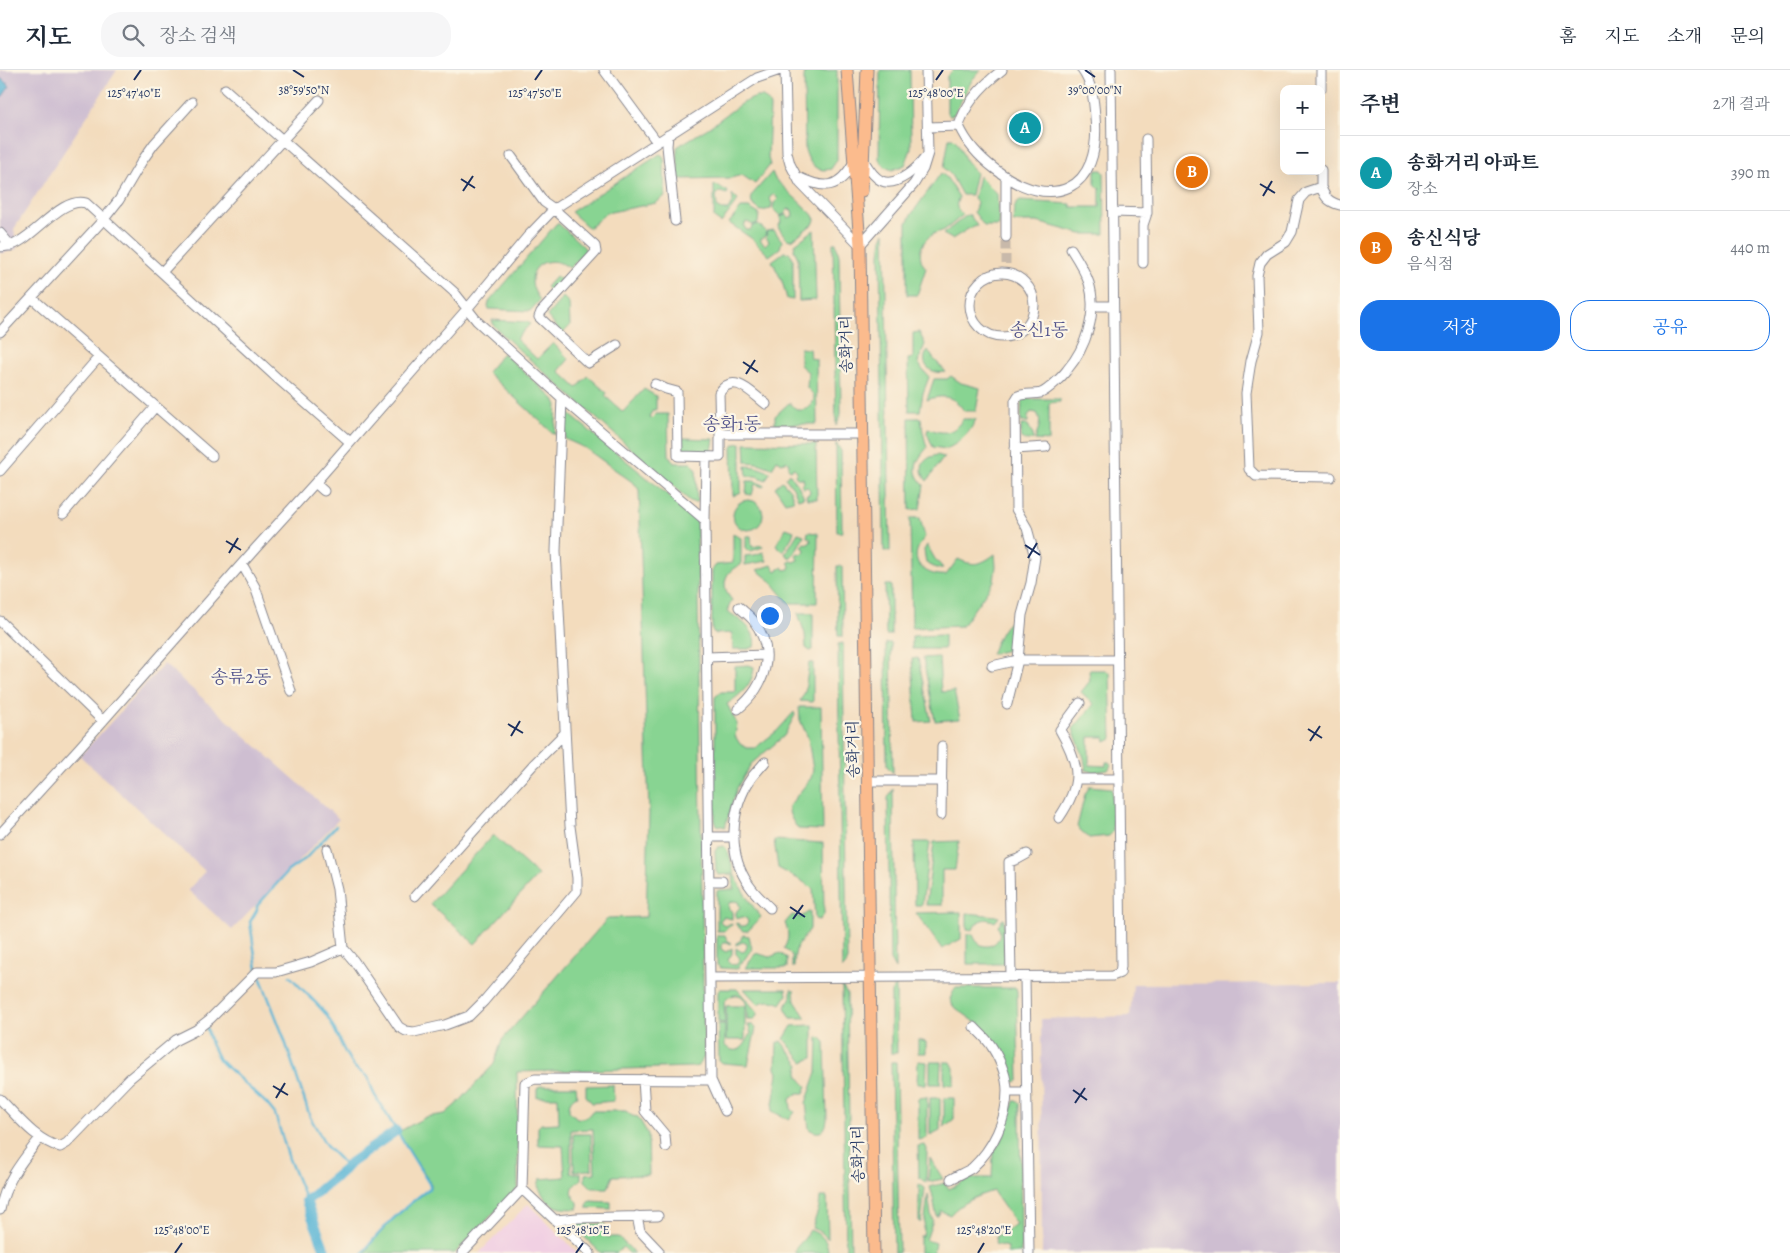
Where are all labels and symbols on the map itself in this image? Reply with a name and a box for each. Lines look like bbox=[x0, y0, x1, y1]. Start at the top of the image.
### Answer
text: 38°59'50"N bbox=[279, 82, 330, 98]
text: 39°00'00"N bbox=[1068, 82, 1122, 98]
text: 125°47'40"E bbox=[107, 85, 161, 101]
text: 125°47'50"E bbox=[508, 85, 562, 101]
text: 125°48'00"E bbox=[908, 85, 964, 101]
pin: A bbox=[1009, 109, 1041, 147]
pin: B bbox=[1176, 153, 1208, 191]
street label: 송화거리 bbox=[835, 315, 857, 373]
district label: 송신1동 bbox=[1010, 318, 1068, 342]
district label: 송화1동 bbox=[703, 412, 761, 436]
your location bbox=[757, 603, 783, 629]
district label: 송류2동 bbox=[211, 665, 271, 689]
street label: 송화거리 bbox=[842, 720, 864, 778]
street label: 송화거리 bbox=[847, 1125, 869, 1183]
text: 125°48'00"E bbox=[154, 1222, 210, 1238]
text: 125°48'10"E bbox=[556, 1222, 610, 1238]
text: 125°48'20"E bbox=[957, 1222, 1011, 1238]

